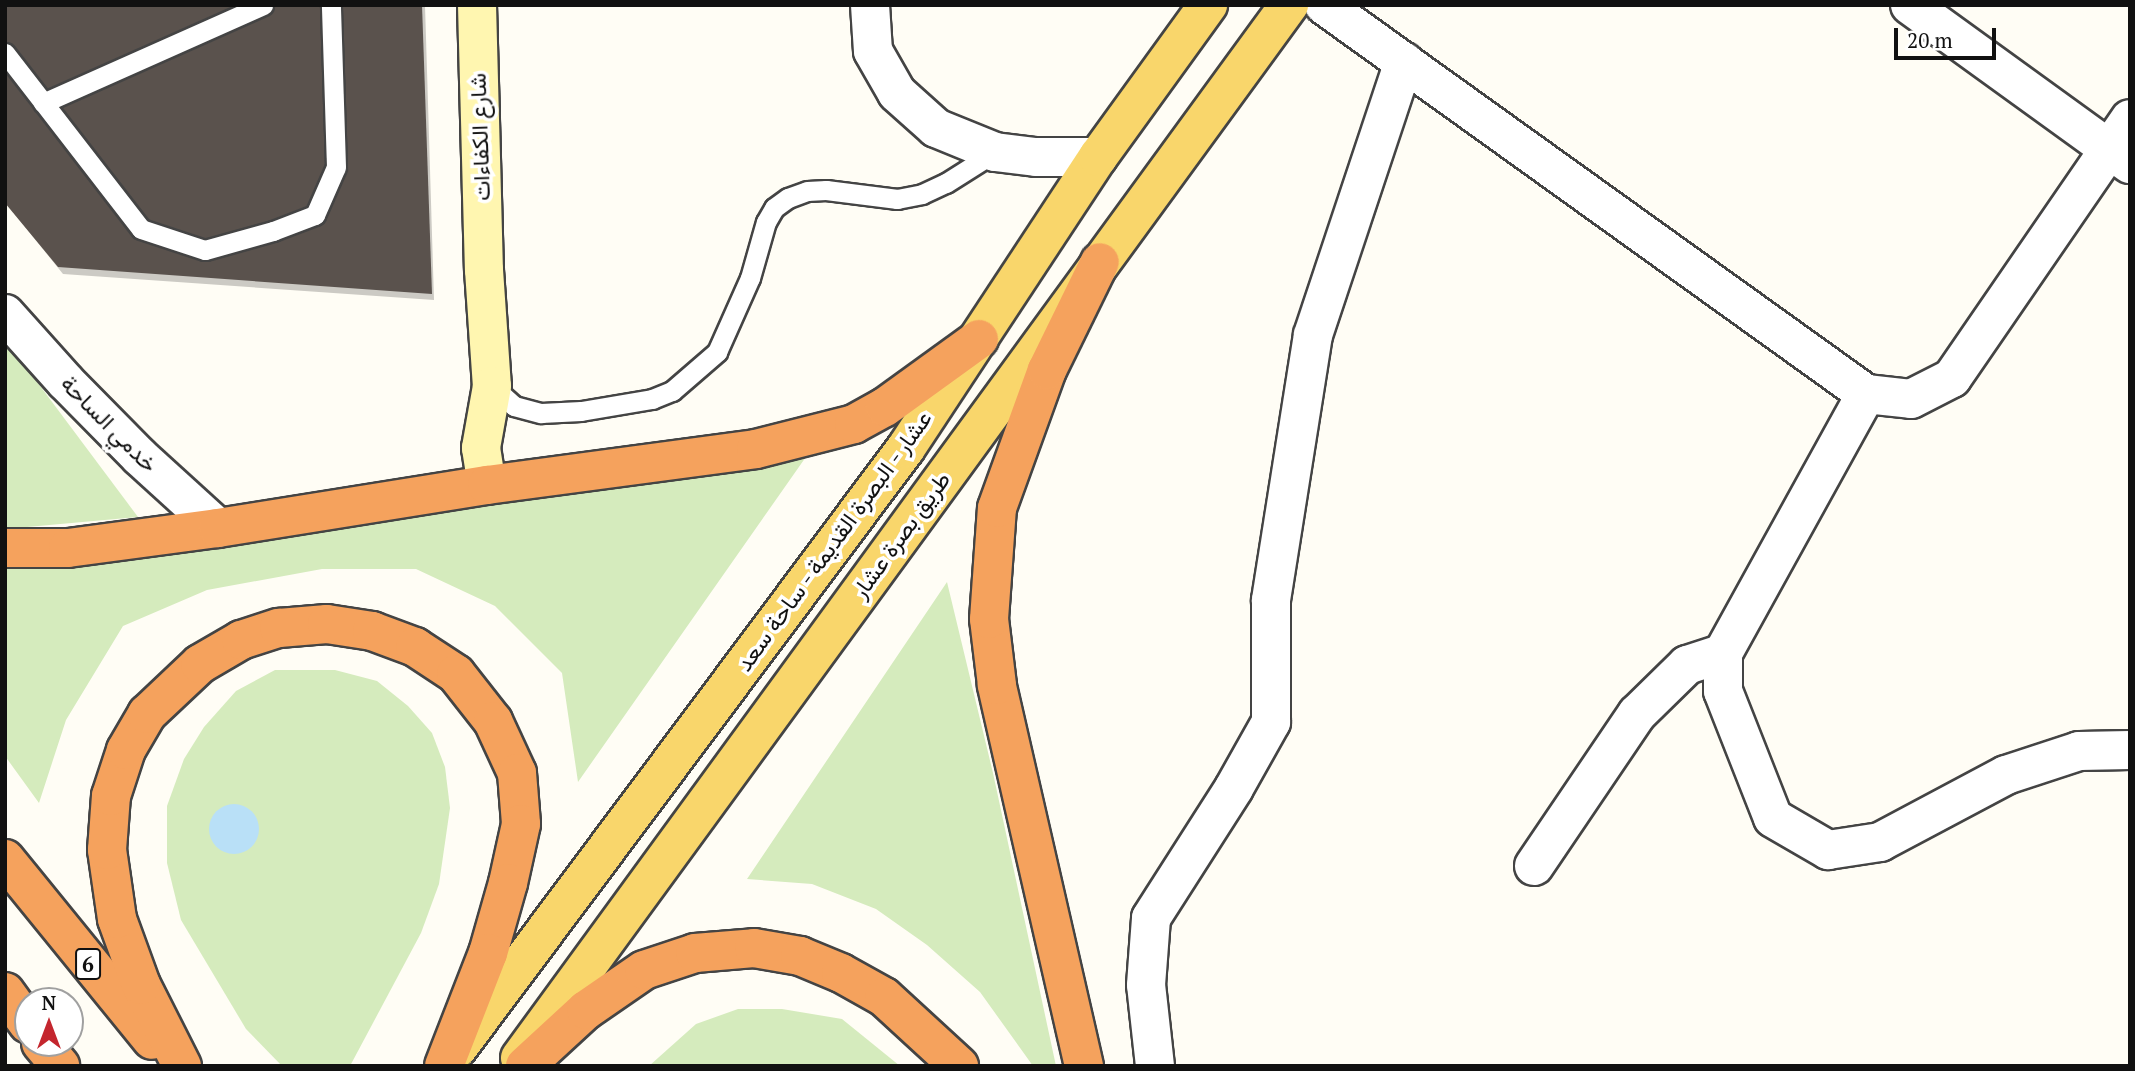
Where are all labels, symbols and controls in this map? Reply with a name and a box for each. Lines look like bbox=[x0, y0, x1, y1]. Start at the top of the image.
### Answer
scale bar bbox=[1897, 14, 1998, 58]
text: 20 m bbox=[1907, 26, 1953, 54]
street label: شارع الكفاءات bbox=[464, 73, 496, 201]
street label: خدمي الساحة bbox=[55, 370, 163, 478]
street label: عشار - البصرة القديمة - ساحة سعد bbox=[729, 404, 939, 678]
street label: طريق بصرة عشار bbox=[846, 466, 956, 604]
road number: 6 bbox=[74, 946, 102, 982]
north arrow bbox=[14, 987, 84, 1057]
text: N bbox=[42, 990, 56, 1015]

